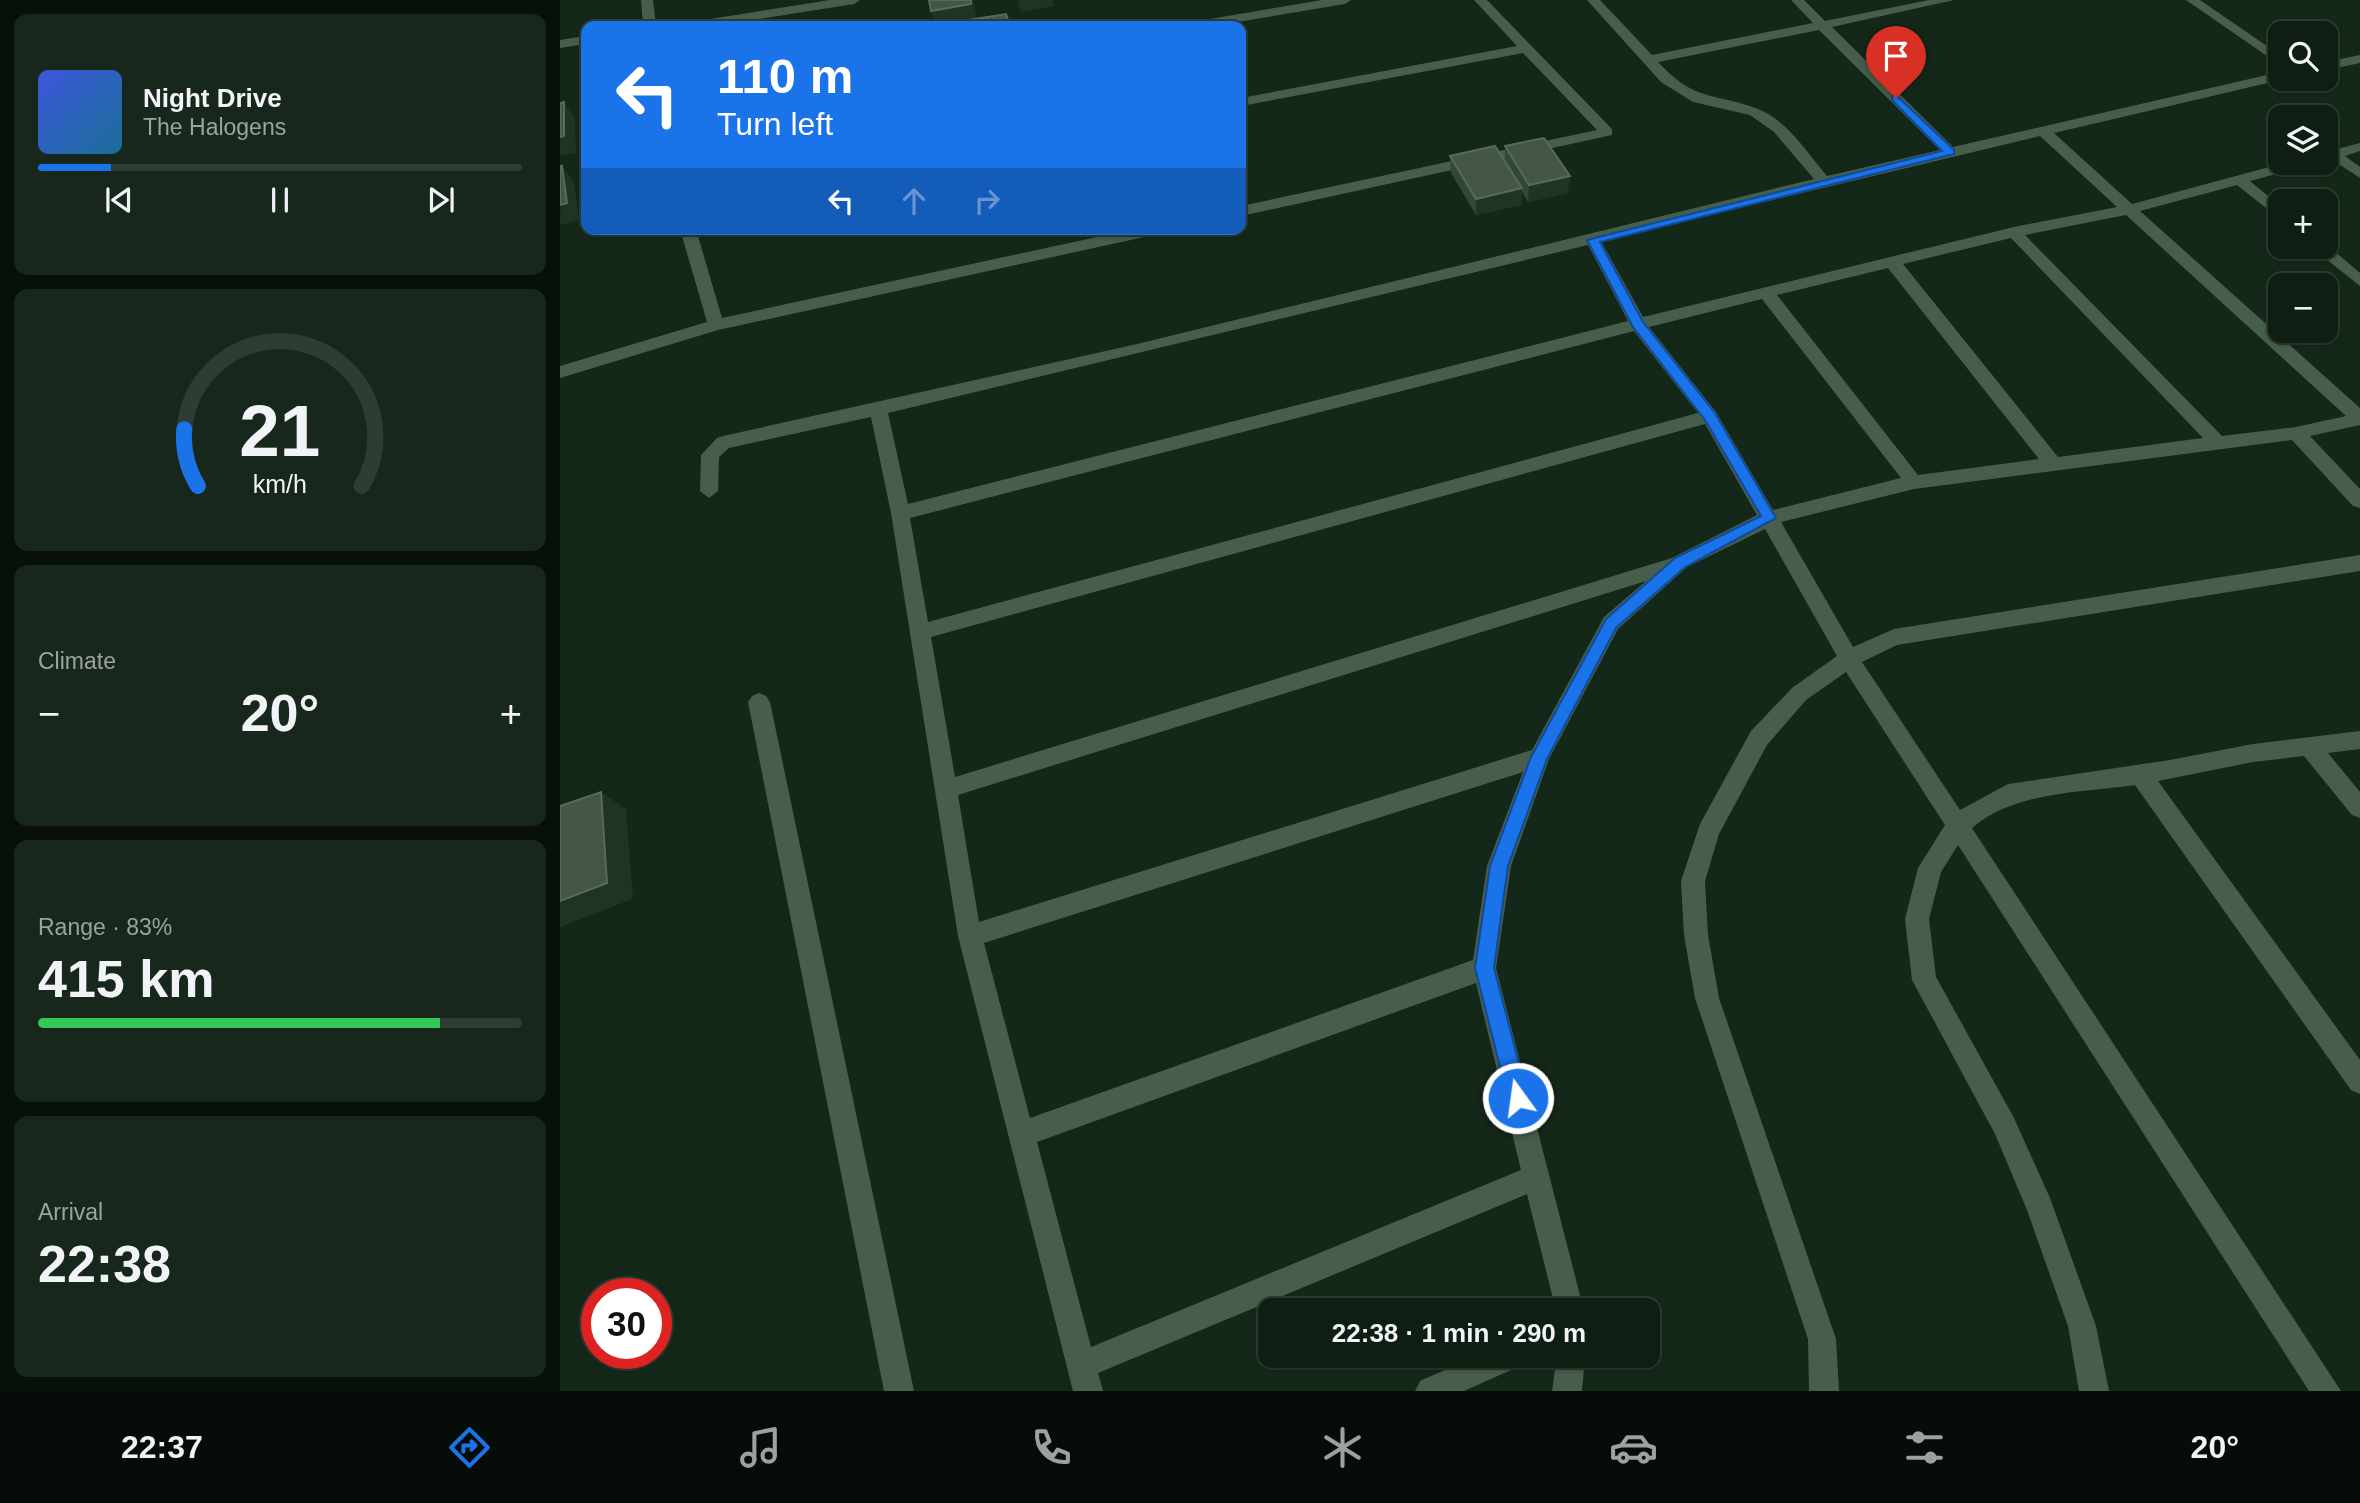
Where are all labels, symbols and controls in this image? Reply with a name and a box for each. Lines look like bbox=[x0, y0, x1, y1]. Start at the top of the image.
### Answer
map controls bbox=[2268, 21, 2338, 343]
button: search bbox=[2268, 21, 2338, 91]
pin bbox=[1866, 26, 1926, 98]
icon: arrive bbox=[1877, 37, 1915, 75]
icon: left bbox=[602, 49, 693, 140]
text: 110 m bbox=[717, 49, 853, 103]
text: Night Drive bbox=[143, 83, 282, 113]
button: layers bbox=[2268, 105, 2338, 175]
text: Turn left bbox=[717, 106, 833, 142]
text: The Halogens bbox=[143, 114, 286, 140]
icon: previous bbox=[100, 181, 138, 219]
icon: pause bbox=[261, 181, 299, 219]
icon: next bbox=[422, 181, 460, 219]
icon: left bbox=[822, 182, 860, 220]
icon: ahead bbox=[895, 182, 933, 220]
icon: right bbox=[968, 182, 1006, 220]
button: + bbox=[2268, 189, 2338, 259]
button: − bbox=[2268, 273, 2338, 343]
text: 21 bbox=[240, 391, 320, 472]
text: km/h bbox=[253, 470, 307, 498]
text: Climate bbox=[38, 648, 116, 674]
text: 20° bbox=[241, 684, 319, 742]
text: − bbox=[38, 693, 60, 735]
text: + bbox=[500, 693, 522, 735]
text: Range · 83% bbox=[38, 914, 172, 940]
text: 415 km bbox=[38, 950, 214, 1008]
position arrow bbox=[1481, 1061, 1555, 1135]
text: Arrival bbox=[38, 1199, 103, 1225]
text: 22:38 bbox=[38, 1235, 171, 1293]
speed limit sign: 30 bbox=[581, 1278, 672, 1369]
text: 22:38 · 1 min · 290 m bbox=[1332, 1318, 1586, 1348]
icon: directions bbox=[445, 1423, 494, 1472]
icon: music bbox=[736, 1423, 785, 1472]
icon: phone bbox=[1027, 1423, 1076, 1472]
icon: climate bbox=[1318, 1423, 1367, 1472]
icon: car bbox=[1609, 1423, 1658, 1472]
icon: filters bbox=[1900, 1423, 1949, 1472]
text: 22:37 bbox=[121, 1429, 203, 1465]
text: 20° bbox=[2191, 1429, 2239, 1465]

